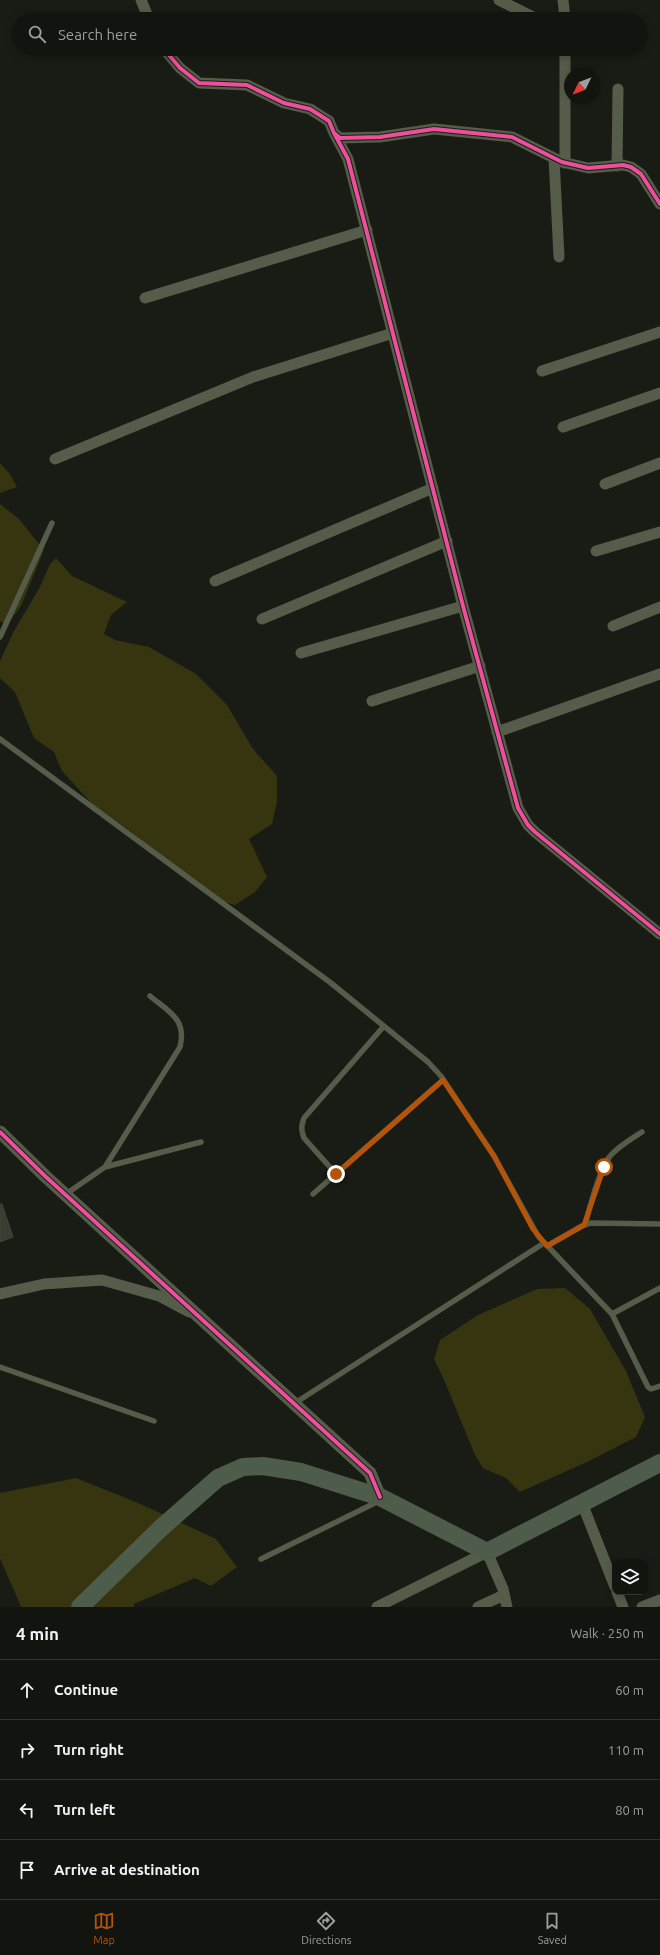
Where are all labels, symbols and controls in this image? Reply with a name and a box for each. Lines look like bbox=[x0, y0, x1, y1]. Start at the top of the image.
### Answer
search box bbox=[12, 12, 648, 56]
icon: search bbox=[26, 23, 48, 45]
text: Search here bbox=[58, 26, 137, 43]
north arrow bbox=[564, 68, 600, 104]
route start bbox=[595, 1158, 613, 1176]
route end bbox=[327, 1165, 345, 1183]
map controls bbox=[612, 1559, 648, 1595]
button: layers bbox=[612, 1559, 648, 1595]
text: 4 min bbox=[16, 1624, 59, 1643]
text: Walk · 250 m bbox=[570, 1626, 644, 1640]
icon: ahead bbox=[16, 1679, 38, 1701]
text: Continue bbox=[54, 1681, 118, 1698]
text: 60 m bbox=[615, 1683, 644, 1697]
icon: right bbox=[16, 1739, 38, 1761]
text: Turn right bbox=[54, 1741, 124, 1758]
text: 110 m bbox=[608, 1743, 644, 1757]
icon: left bbox=[16, 1799, 38, 1821]
text: Turn left bbox=[54, 1801, 115, 1818]
text: 80 m bbox=[615, 1803, 644, 1817]
icon: arrive bbox=[16, 1859, 38, 1881]
text: Arrive at destination bbox=[54, 1861, 200, 1878]
tab: Map bbox=[93, 1910, 115, 1946]
tab: Directions bbox=[301, 1910, 351, 1946]
tab: Saved bbox=[538, 1910, 567, 1946]

